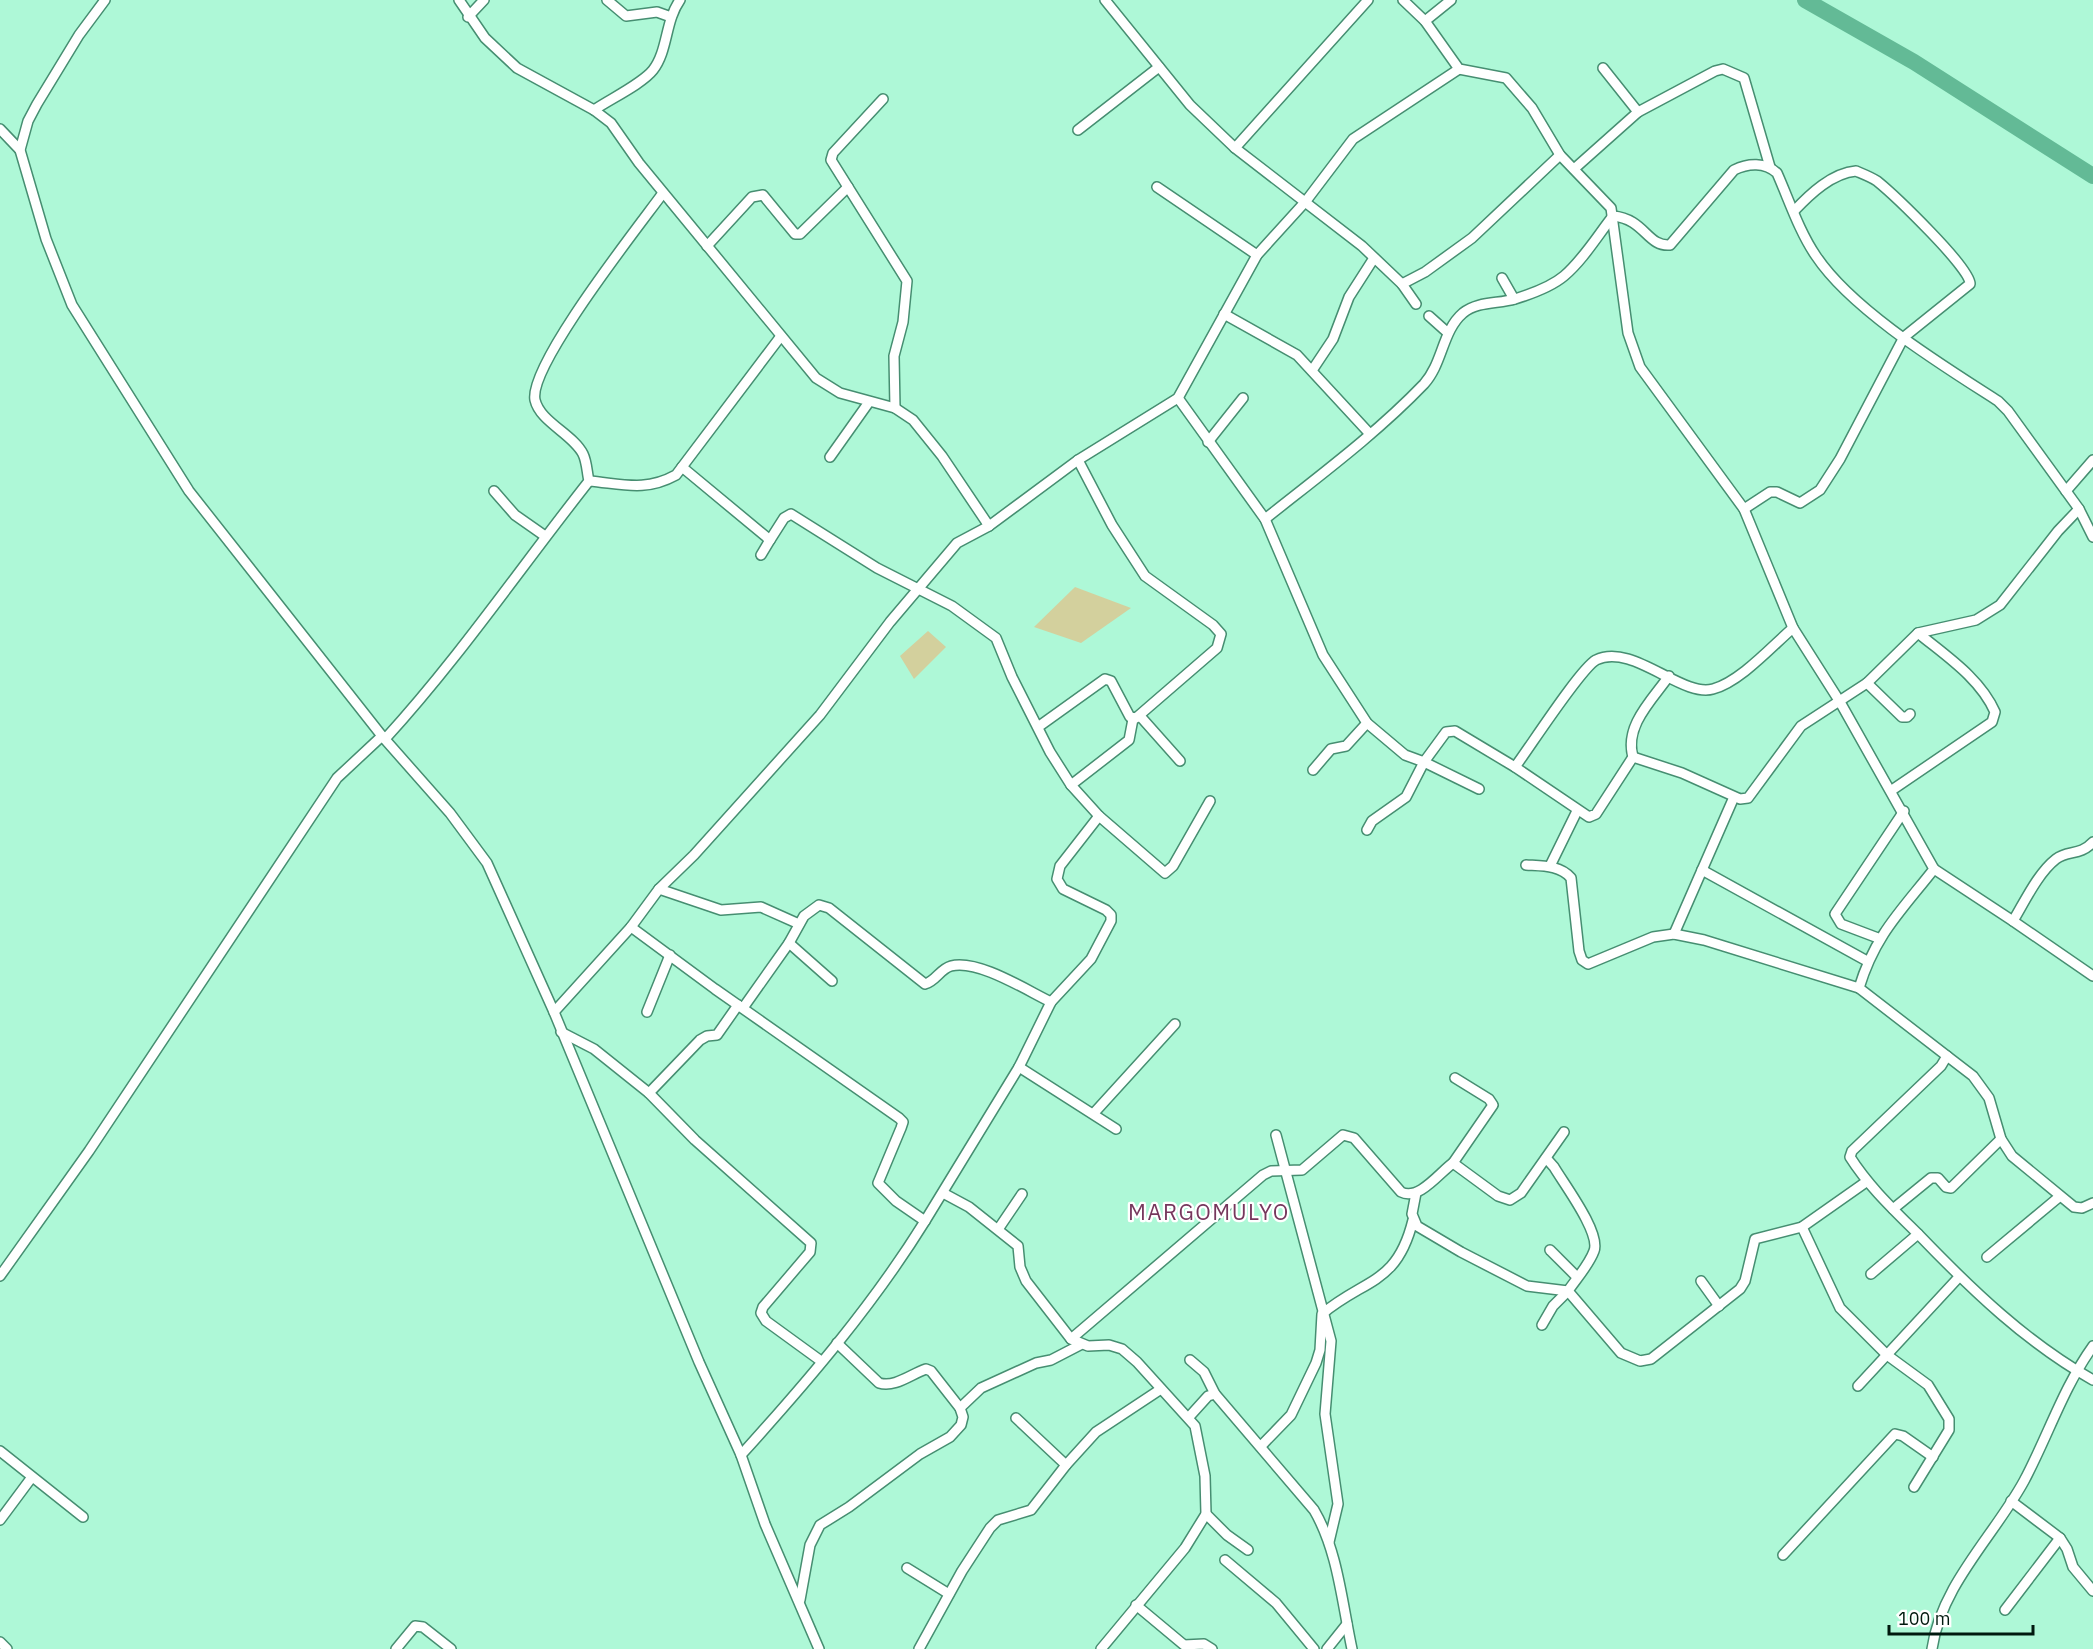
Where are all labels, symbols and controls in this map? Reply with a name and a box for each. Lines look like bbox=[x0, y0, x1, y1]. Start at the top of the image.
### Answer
district label: MARGOMULYO bbox=[1128, 1197, 1290, 1226]
scale bar bbox=[1889, 1598, 2033, 1636]
text: 100 m bbox=[1898, 1607, 1950, 1630]

